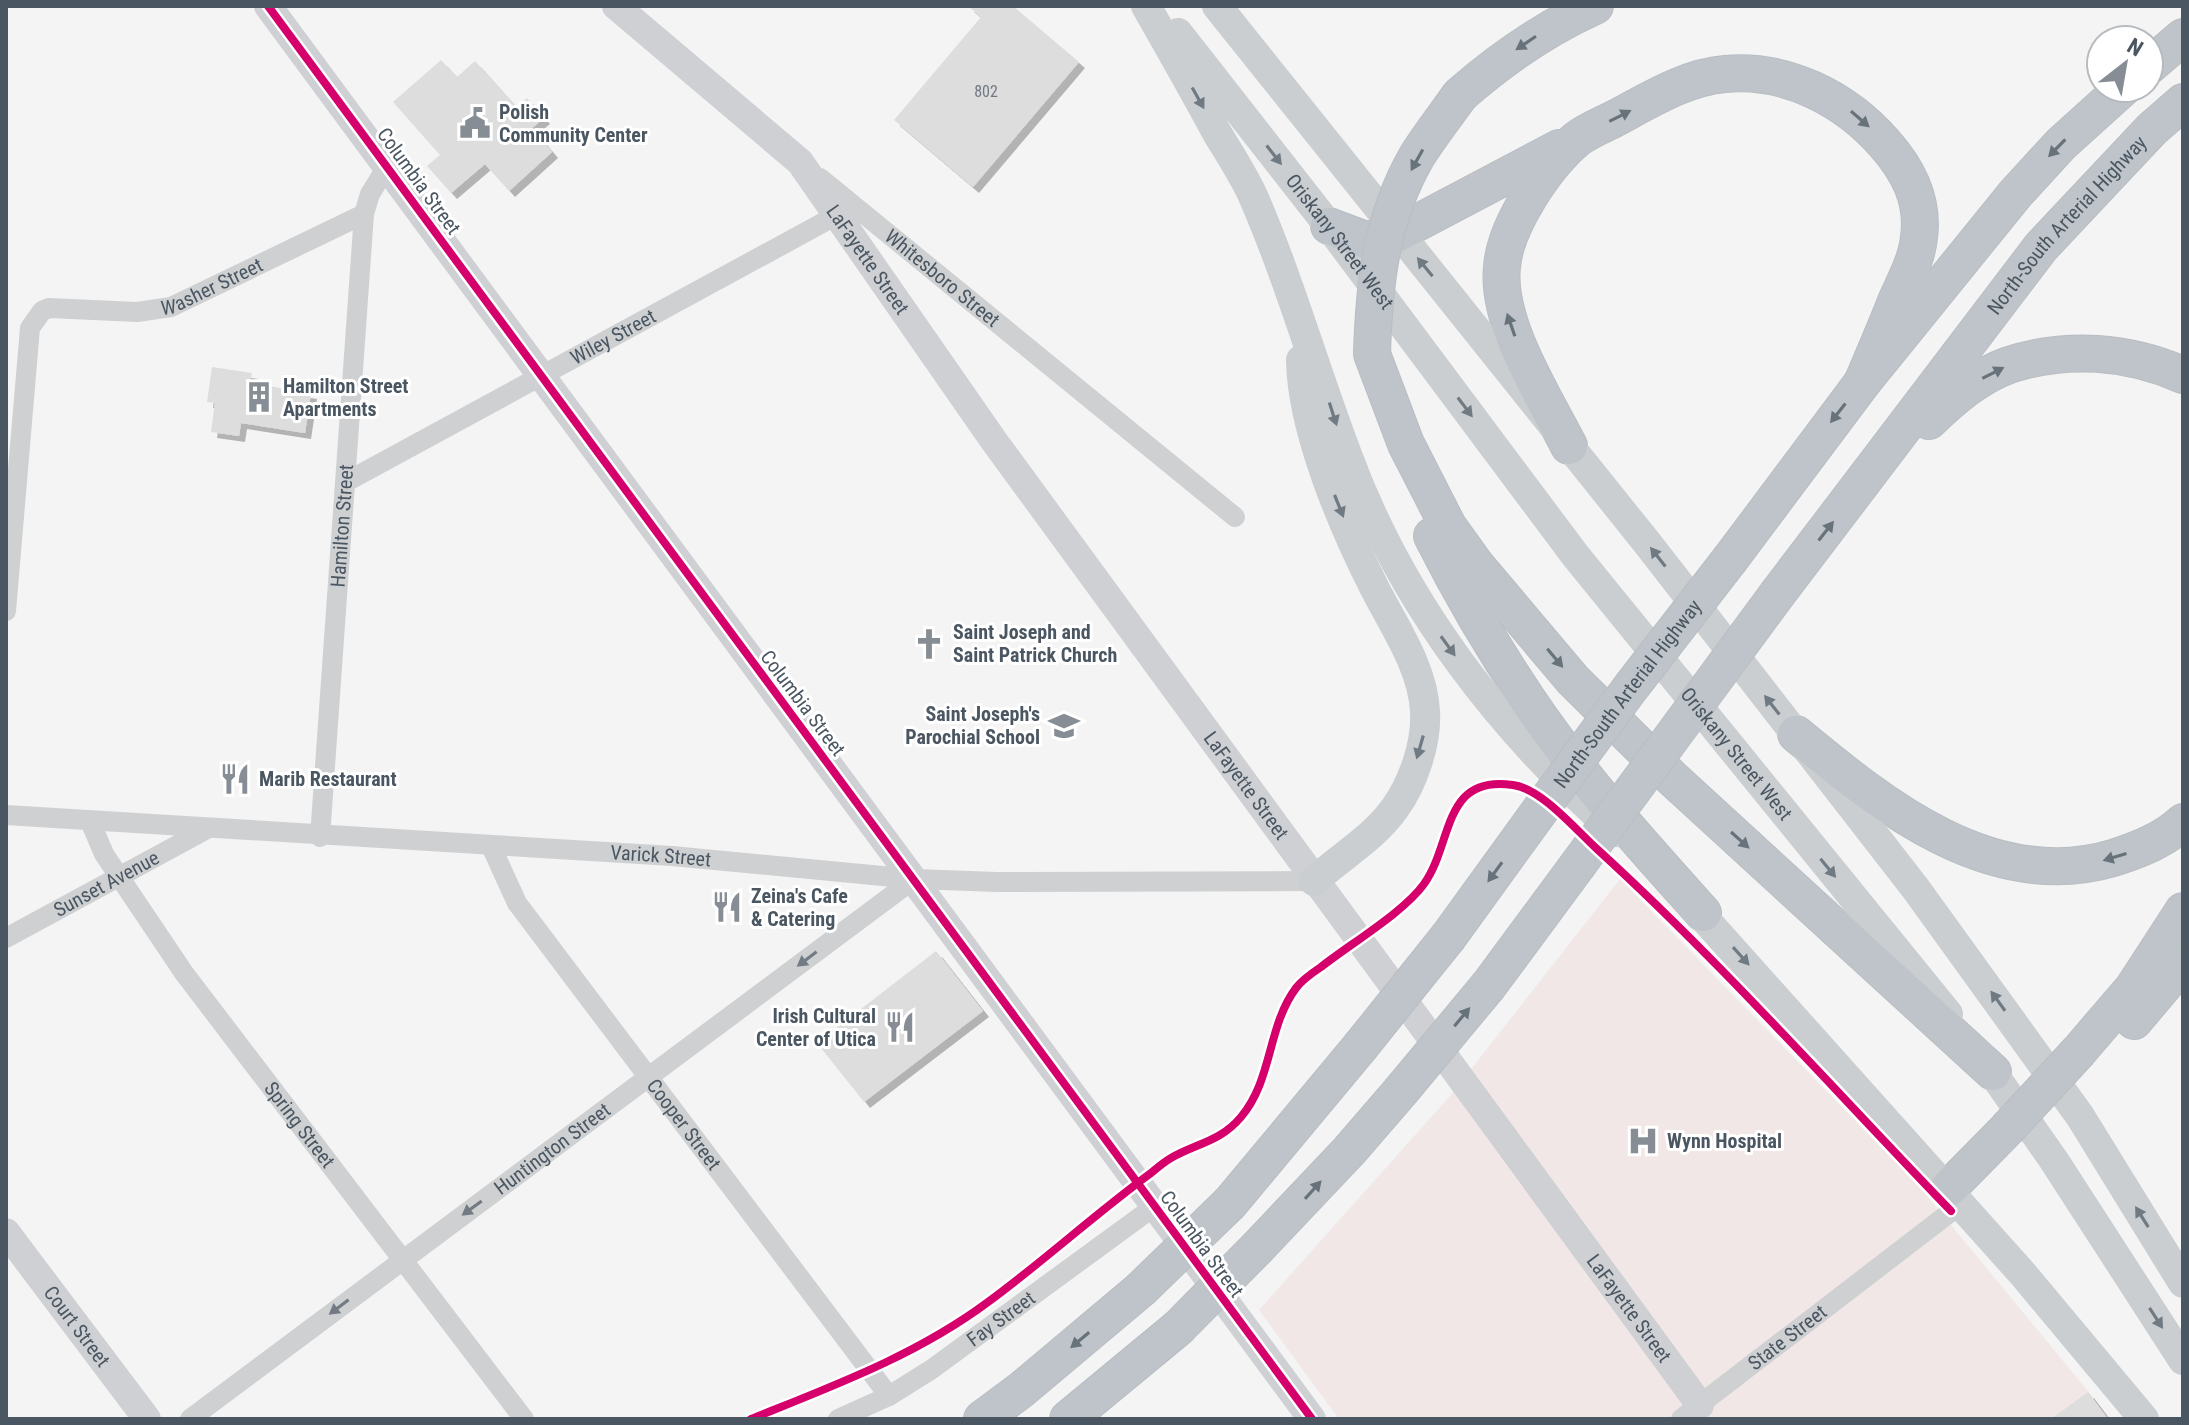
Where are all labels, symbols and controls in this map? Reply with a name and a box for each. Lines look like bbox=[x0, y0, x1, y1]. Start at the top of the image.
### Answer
north arrow bbox=[2085, 24, 2165, 104]
text: N bbox=[2123, 33, 2147, 61]
one-way arrow bbox=[1516, 35, 1537, 50]
house number: 802 bbox=[974, 82, 998, 101]
one-way arrow bbox=[1191, 87, 1205, 110]
place label: Polish Community Center bbox=[499, 100, 648, 147]
public building icon: Polish Community Center bbox=[458, 106, 492, 140]
one-way arrow bbox=[1609, 109, 1632, 123]
one-way arrow bbox=[1850, 110, 1870, 127]
street label: Columbia Street bbox=[372, 123, 466, 239]
street label: North-South Arterial Highway bbox=[1982, 131, 2151, 319]
one-way arrow bbox=[2049, 138, 2067, 157]
one-way arrow bbox=[1265, 145, 1282, 165]
one-way arrow bbox=[1410, 149, 1424, 171]
street label: Oriskany Street West bbox=[1281, 169, 1399, 314]
street label: LaFayette Street bbox=[821, 200, 914, 319]
street label: Whitesboro Street bbox=[880, 224, 1005, 332]
street label: Washer Street bbox=[159, 253, 267, 320]
one-way arrow bbox=[1418, 257, 1434, 277]
street label: Wiley Street bbox=[566, 304, 660, 370]
one-way arrow bbox=[1504, 313, 1516, 337]
one-way arrow bbox=[1982, 367, 2005, 380]
place label: Hamilton Street Apartments bbox=[283, 374, 409, 421]
building icon: Hamilton Street Apartments bbox=[242, 380, 276, 414]
one-way arrow bbox=[1456, 397, 1472, 418]
one-way arrow bbox=[1328, 402, 1340, 426]
one-way arrow bbox=[1831, 403, 1847, 423]
street label: Hamilton Street bbox=[326, 463, 358, 588]
one-way arrow bbox=[1333, 494, 1346, 518]
one-way arrow bbox=[1817, 521, 1834, 541]
one-way arrow bbox=[1650, 547, 1666, 568]
street label: North-South Arterial Highway bbox=[1549, 595, 1706, 793]
place label: Saint Joseph and Saint Patrick Church bbox=[953, 620, 1117, 667]
church icon: Saint Joseph and Saint Patrick Church bbox=[912, 627, 946, 661]
one-way arrow bbox=[1440, 635, 1456, 657]
street label: Columbia Street bbox=[755, 645, 851, 761]
one-way arrow bbox=[1545, 648, 1563, 667]
street label: Oriskany Street West bbox=[1676, 683, 1798, 825]
one-way arrow bbox=[1765, 695, 1781, 715]
place label: Saint Joseph's Parochial School bbox=[905, 702, 1040, 749]
school or university icon: Saint Joseph's Parochial School bbox=[1047, 709, 1081, 743]
street label: LaFayette Street bbox=[1199, 727, 1294, 844]
one-way arrow bbox=[1413, 735, 1426, 759]
restaurant icon: Marib Restaurant bbox=[218, 762, 252, 796]
place label: Marib Restaurant bbox=[259, 767, 397, 791]
one-way arrow bbox=[1731, 830, 1750, 848]
street label: Varick Street bbox=[610, 840, 712, 872]
street label: Sunset Avenue bbox=[49, 845, 163, 922]
one-way arrow bbox=[2102, 851, 2126, 864]
one-way arrow bbox=[1819, 858, 1836, 878]
one-way arrow bbox=[1488, 862, 1503, 883]
place label: Zeina's Cafe & Catering bbox=[751, 884, 848, 931]
restaurant icon: Zeina's Cafe & Catering bbox=[710, 890, 744, 924]
one-way arrow bbox=[1732, 946, 1750, 966]
one-way arrow bbox=[796, 951, 817, 967]
one-way arrow bbox=[1991, 990, 2006, 1011]
place label: Irish Cultural Center of Utica bbox=[756, 1004, 876, 1051]
one-way arrow bbox=[1453, 1007, 1470, 1027]
restaurant icon: Irish Cultural Center of Utica bbox=[883, 1010, 917, 1044]
street label: Cooper Street bbox=[642, 1074, 726, 1175]
street label: Spring Street bbox=[259, 1077, 340, 1173]
street label: Huntington Street bbox=[490, 1098, 615, 1200]
hospital icon: Wynn Hospital bbox=[1626, 1124, 1660, 1158]
place label: Wynn Hospital bbox=[1667, 1129, 1782, 1153]
one-way arrow bbox=[1304, 1181, 1322, 1200]
street label: Columbia Street bbox=[1155, 1186, 1249, 1302]
one-way arrow bbox=[462, 1200, 483, 1215]
one-way arrow bbox=[2135, 1206, 2149, 1228]
street label: LaFayette Street bbox=[1582, 1249, 1677, 1367]
street label: Court Street bbox=[39, 1281, 115, 1371]
street label: Fay Street bbox=[962, 1286, 1040, 1352]
one-way arrow bbox=[329, 1299, 349, 1315]
street label: State Street bbox=[1743, 1300, 1831, 1375]
one-way arrow bbox=[2148, 1307, 2163, 1329]
one-way arrow bbox=[1071, 1331, 1091, 1348]

